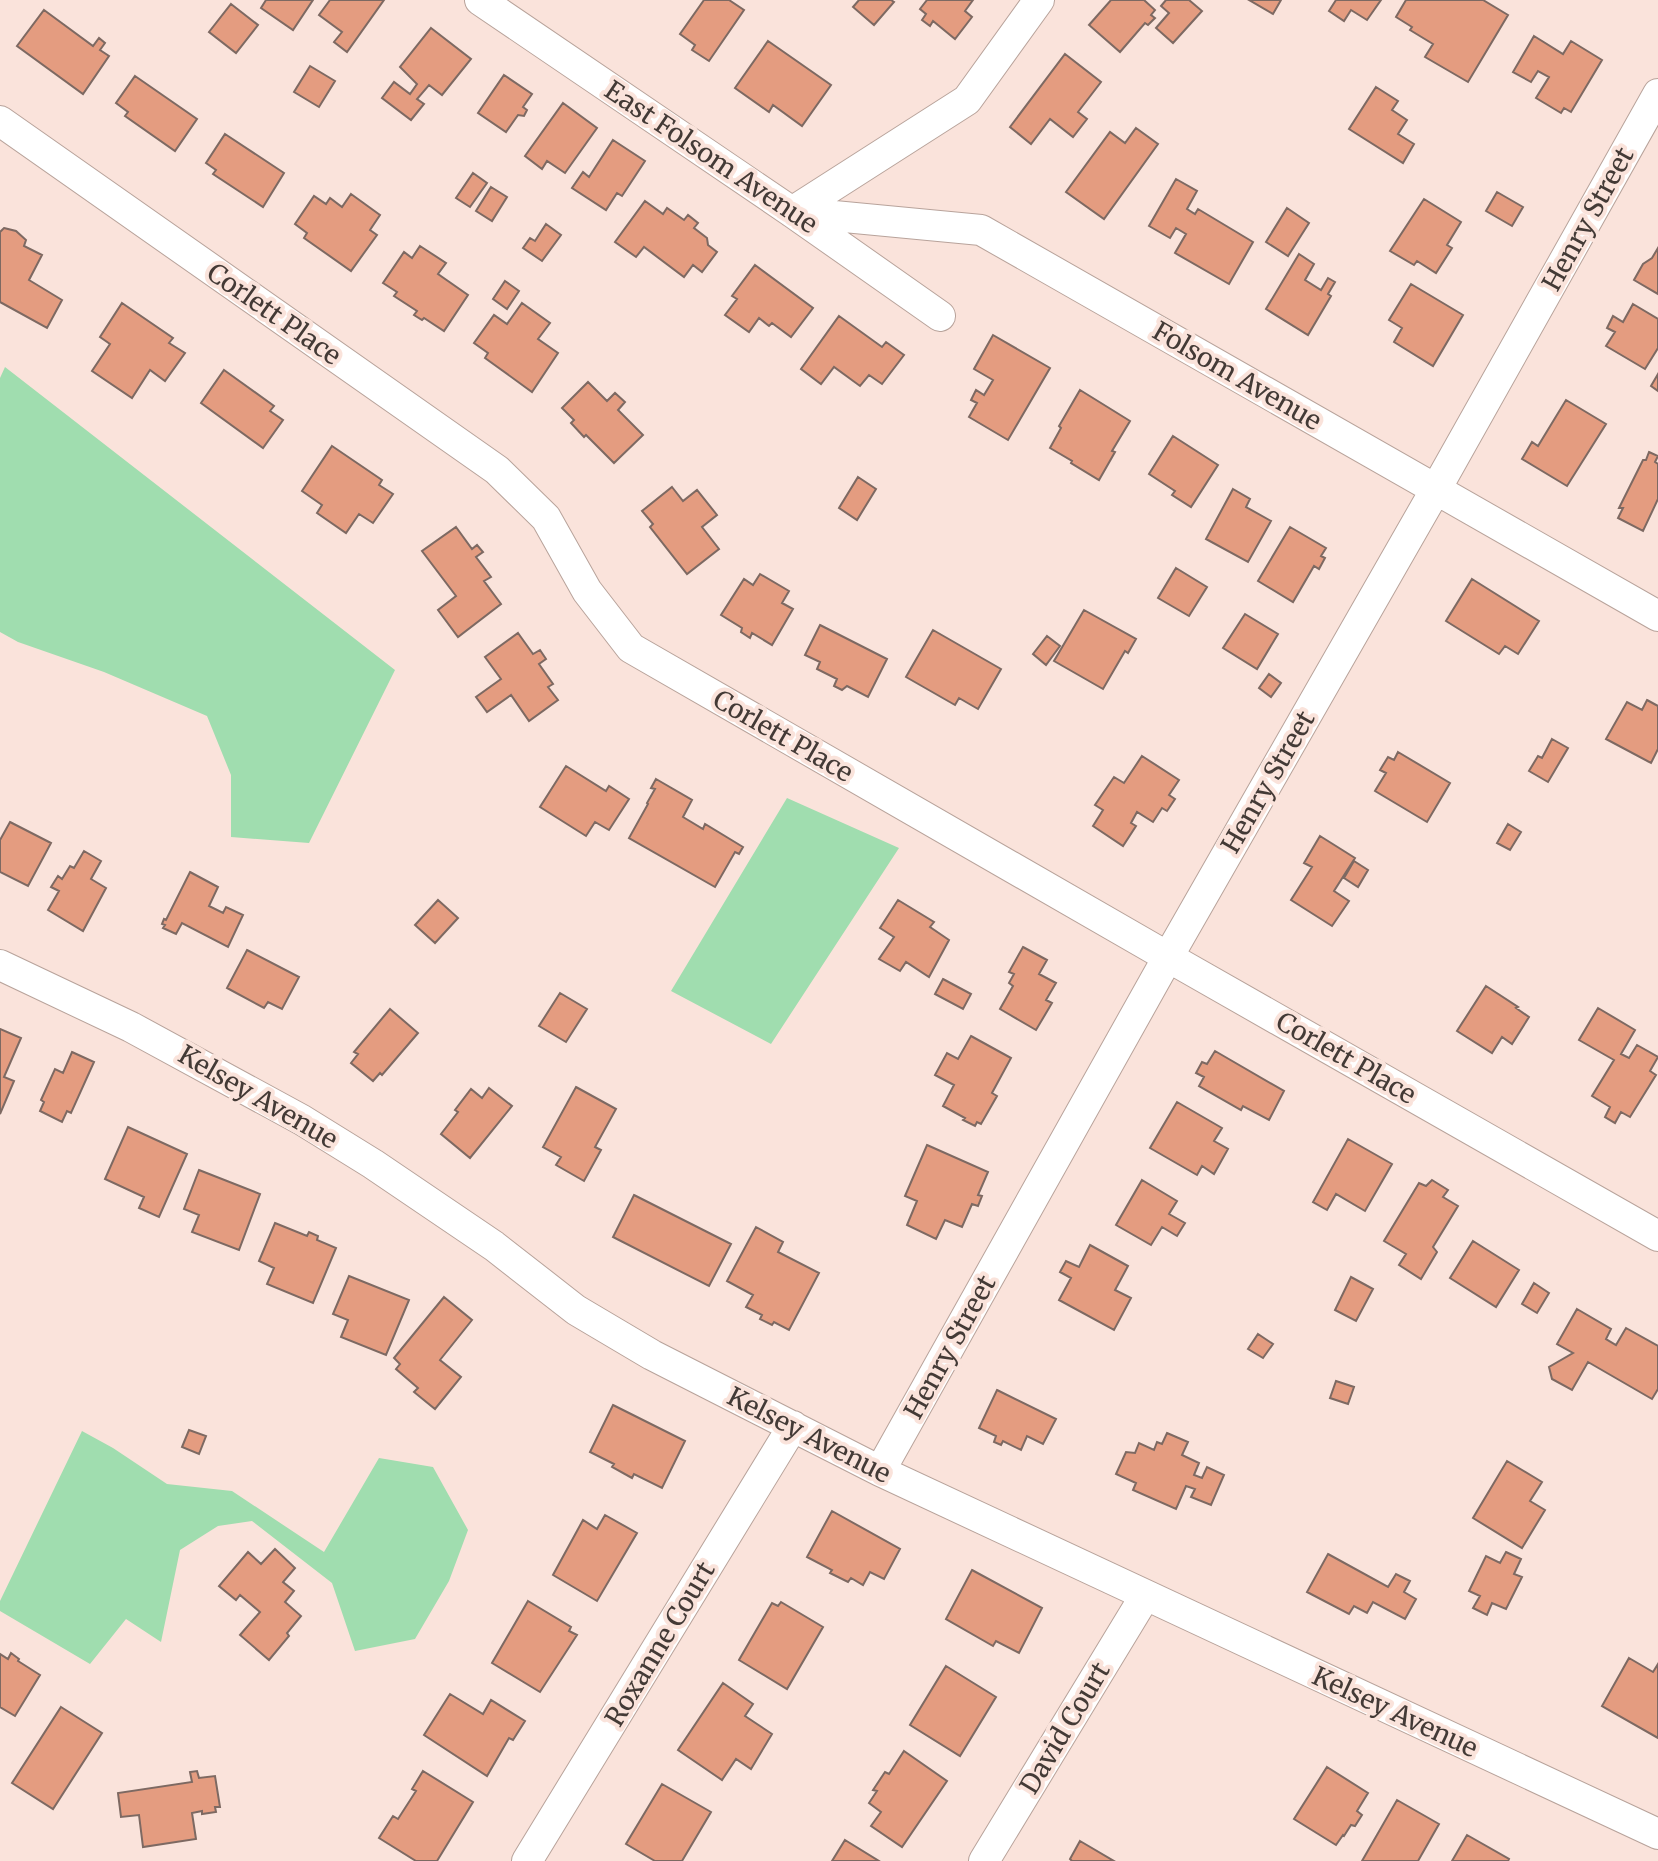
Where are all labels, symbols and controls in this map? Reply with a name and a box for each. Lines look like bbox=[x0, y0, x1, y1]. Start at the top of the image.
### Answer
street label: East Folsom Avenue bbox=[599, 73, 824, 240]
street label: Henry Street bbox=[1535, 141, 1641, 296]
street label: Corlett Place bbox=[201, 255, 348, 372]
street label: Folsom Avenue bbox=[1147, 314, 1327, 437]
street label: Corlett Place bbox=[707, 682, 859, 789]
street label: Henry Street bbox=[1214, 705, 1322, 859]
street label: Corlett Place bbox=[1270, 1004, 1422, 1111]
street label: Kelsey Avenue bbox=[173, 1038, 344, 1156]
street label: Henry Street bbox=[897, 1269, 1003, 1424]
street label: Kelsey Avenue bbox=[722, 1379, 896, 1490]
street label: Roxanne Court bbox=[597, 1555, 722, 1732]
street label: David Court bbox=[1012, 1656, 1117, 1800]
street label: Kelsey Avenue bbox=[1307, 1659, 1483, 1764]

